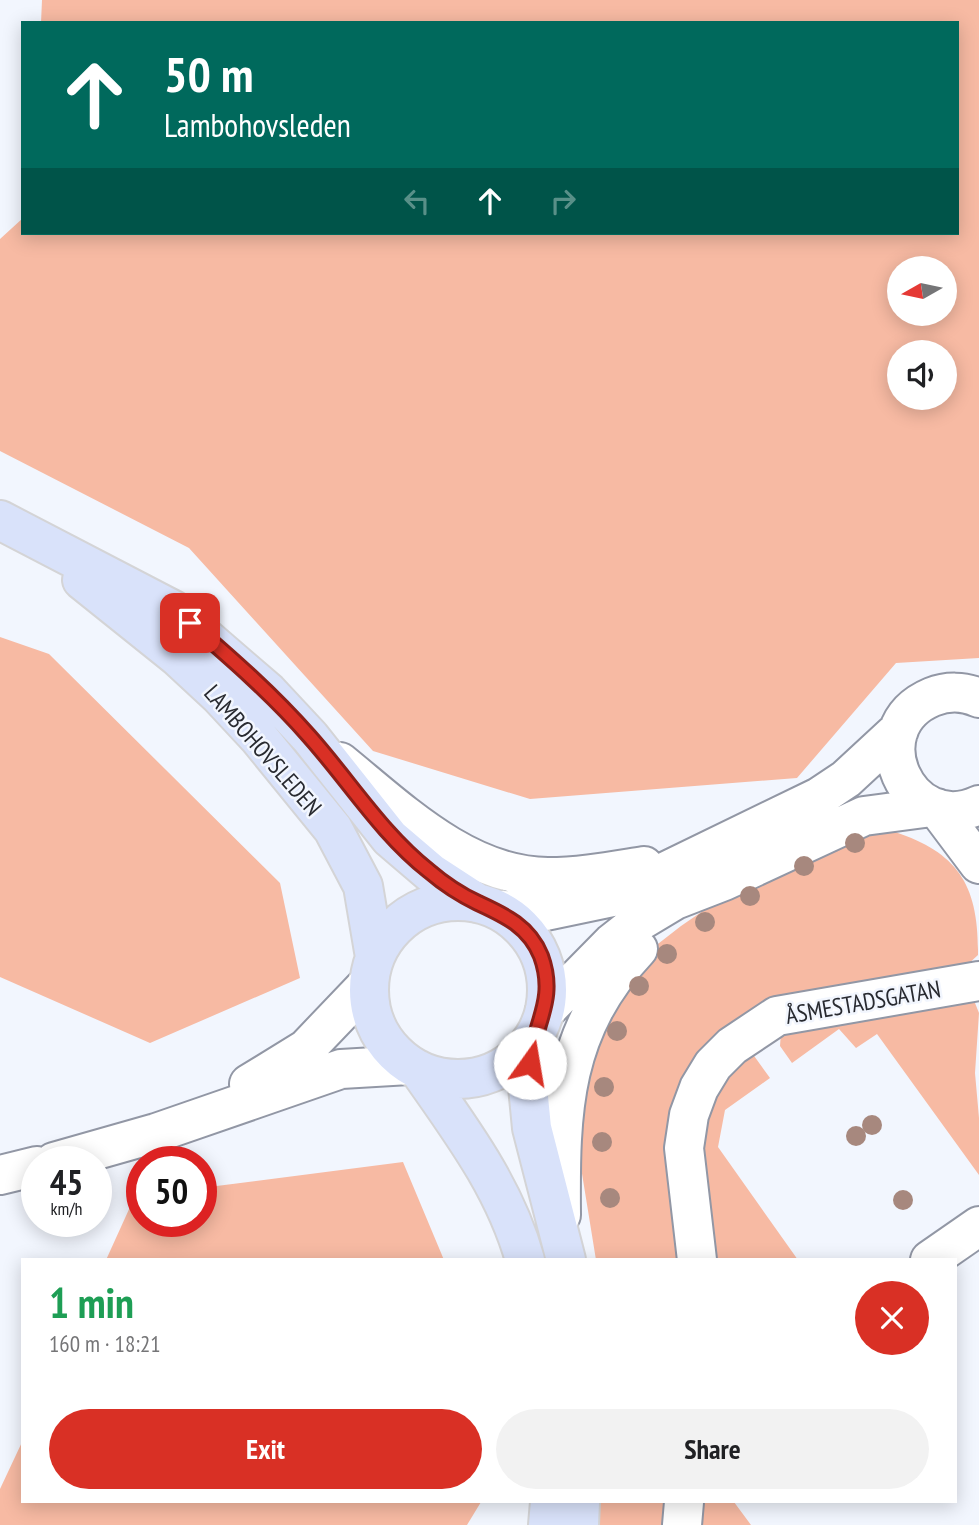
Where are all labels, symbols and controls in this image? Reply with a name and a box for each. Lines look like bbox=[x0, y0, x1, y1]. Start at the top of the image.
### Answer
text: 50 m bbox=[164, 42, 253, 106]
icon: ahead bbox=[49, 49, 140, 140]
text: Lambohovsleden bbox=[164, 104, 351, 146]
icon: left bbox=[398, 182, 436, 220]
icon: ahead bbox=[471, 182, 509, 220]
icon: right bbox=[544, 182, 582, 220]
north arrow bbox=[887, 256, 957, 326]
map controls bbox=[887, 256, 957, 410]
button: sound bbox=[887, 340, 957, 410]
pin bbox=[160, 593, 220, 653]
icon: arrive bbox=[171, 604, 209, 642]
street label: LAMBOHOVSLEDEN bbox=[197, 678, 329, 822]
street label: ÅSMESTADSGATAN bbox=[783, 973, 943, 1031]
position arrow bbox=[493, 1026, 567, 1100]
speed limit sign: 50 bbox=[126, 1146, 217, 1237]
text: 45 bbox=[50, 1159, 83, 1205]
text: km/h bbox=[51, 1197, 82, 1220]
text: 1 min bbox=[49, 1275, 134, 1330]
button: close bbox=[855, 1281, 929, 1355]
text: 160 m · 18:21 bbox=[49, 1329, 161, 1358]
button: Exit bbox=[49, 1409, 482, 1489]
button: Share bbox=[496, 1409, 929, 1489]

